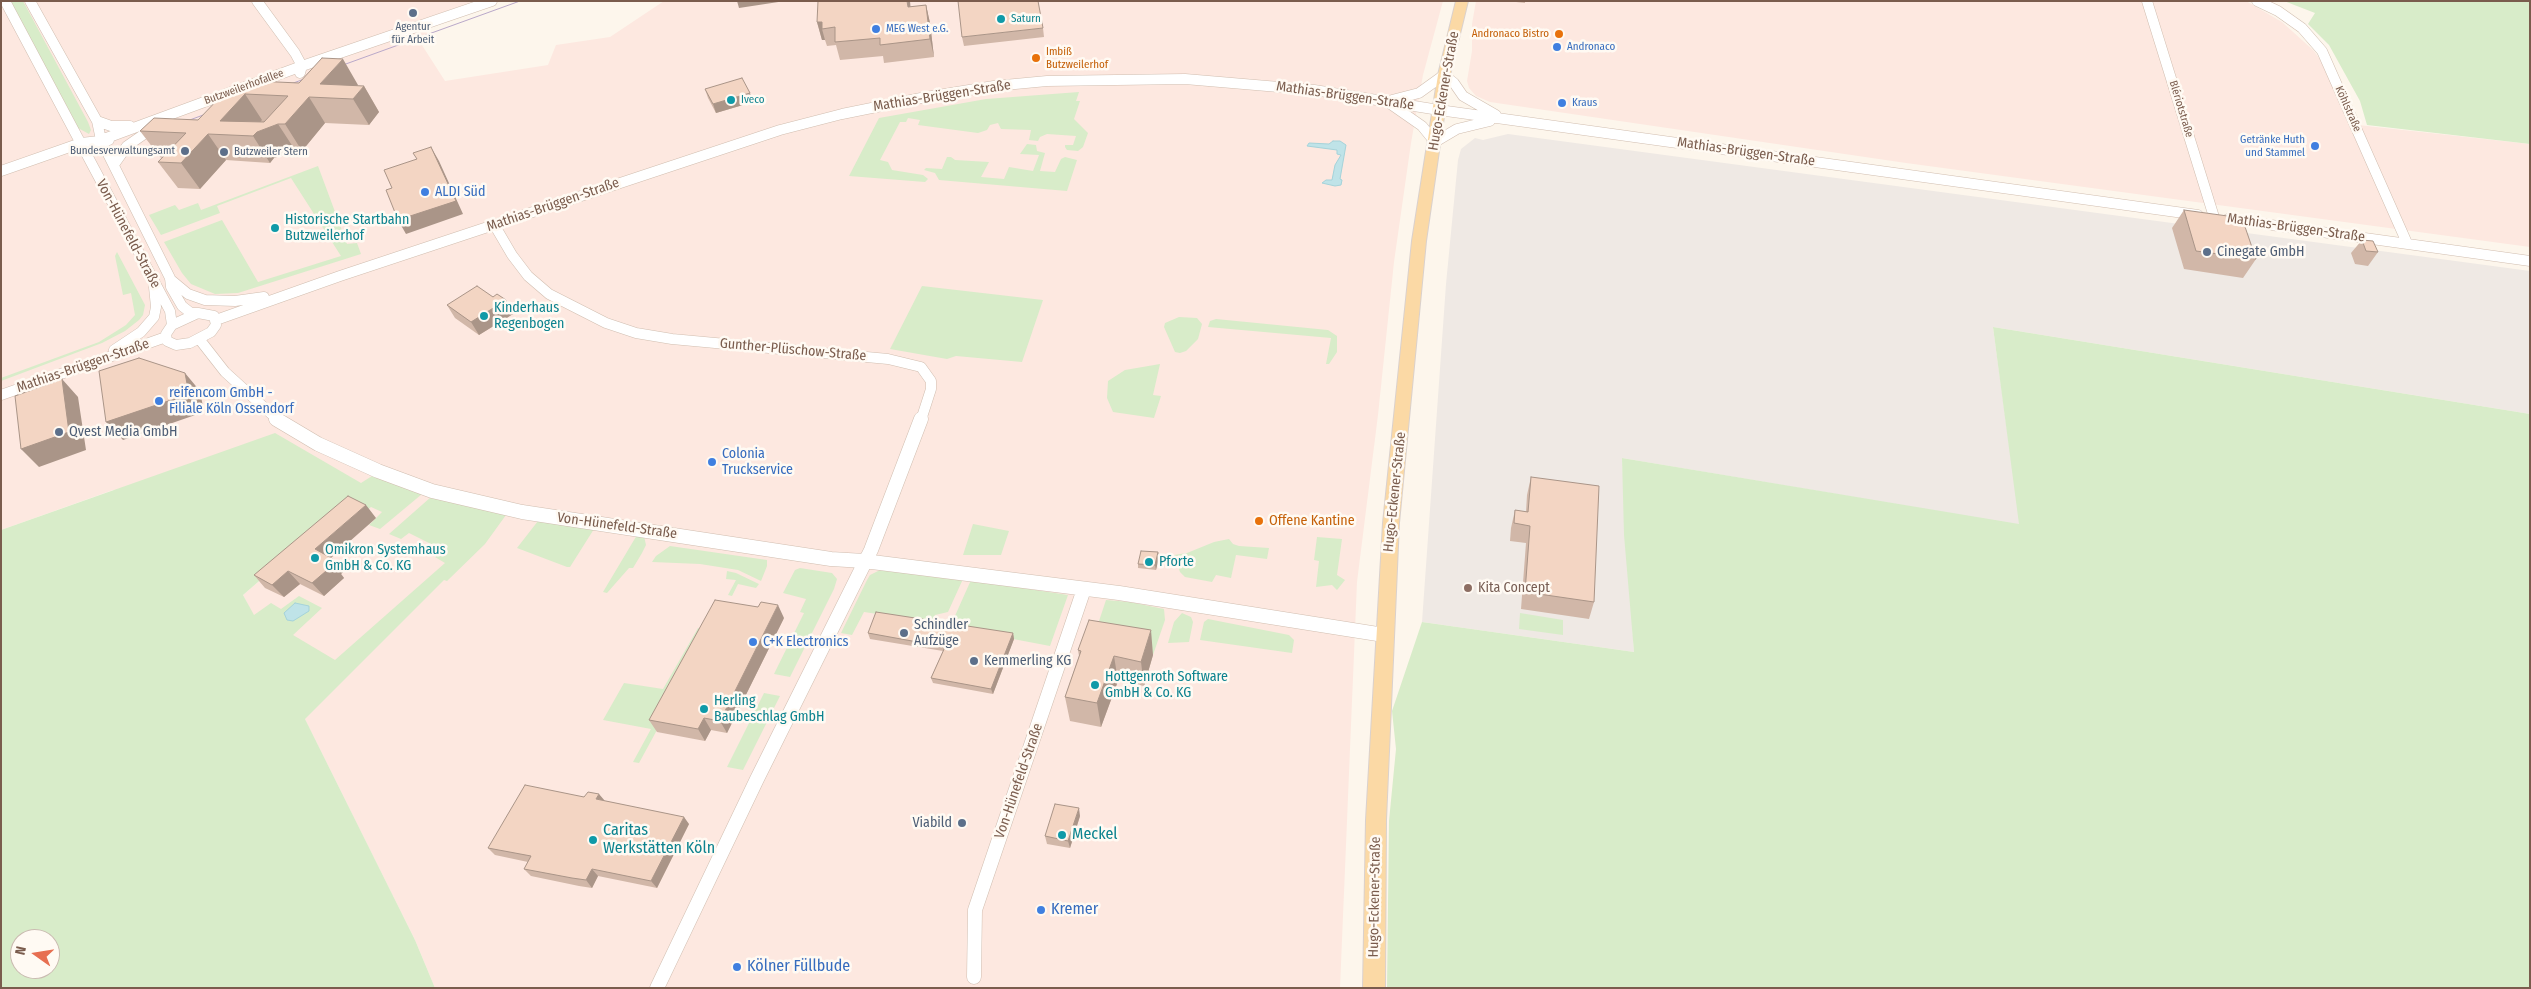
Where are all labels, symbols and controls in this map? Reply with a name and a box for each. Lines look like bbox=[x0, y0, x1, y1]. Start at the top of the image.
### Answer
marker: Agentur für Arbeit bbox=[407, 7, 419, 19]
place label: Saturn bbox=[1011, 12, 1041, 26]
marker: Saturn bbox=[995, 13, 1007, 25]
place label: Agentur für Arbeit bbox=[392, 20, 434, 46]
place label: MEG West e.G. bbox=[886, 22, 948, 36]
marker: MEG West e.G. bbox=[870, 23, 882, 35]
place label: Andronaco Bistro bbox=[1472, 27, 1549, 41]
marker: Andronaco Bistro bbox=[1553, 28, 1565, 40]
street label: Hugo-Eckener-Straße bbox=[1425, 30, 1463, 152]
place label: Andronaco bbox=[1567, 40, 1615, 54]
marker: Andronaco bbox=[1551, 41, 1563, 53]
place label: Imbiß Butzweilerhof bbox=[1046, 45, 1108, 71]
marker: Imbiß Butzweilerhof bbox=[1030, 52, 1042, 64]
street label: Butzweilerhofallee bbox=[202, 66, 286, 108]
street label: Mathias-Brüggen-Straße bbox=[872, 77, 1012, 115]
street label: Mathias-Brüggen-Straße bbox=[1275, 78, 1415, 114]
street label: Blériotstraße bbox=[2166, 79, 2196, 139]
street label: Köhlstraße bbox=[2332, 84, 2364, 134]
place label: Iveco bbox=[741, 93, 764, 107]
marker: Iveco bbox=[725, 94, 737, 106]
place label: Kraus bbox=[1572, 96, 1597, 110]
marker: Kraus bbox=[1556, 97, 1568, 109]
place label: Getränke Huth und Stammel bbox=[2240, 133, 2305, 159]
street label: Mathias-Brüggen-Straße bbox=[1676, 134, 1816, 170]
marker: Getränke Huth und Stammel bbox=[2309, 140, 2321, 152]
place label: Bundesverwaltungsamt bbox=[70, 144, 175, 158]
marker: Bundesverwaltungsamt bbox=[179, 145, 191, 157]
place label: Butzweiler Stern bbox=[234, 145, 308, 159]
marker: Butzweiler Stern bbox=[218, 146, 230, 158]
street label: Mathias-Brüggen-Straße bbox=[485, 174, 621, 236]
street label: Von-Hünefeld-Straße bbox=[92, 177, 164, 291]
place label: ALDI Süd bbox=[435, 184, 485, 200]
marker: ALDI Süd bbox=[419, 186, 431, 198]
street label: Mathias-Brüggen-Straße bbox=[2226, 210, 2366, 246]
place label: Historische Startbahn Butzweilerhof bbox=[285, 212, 409, 244]
marker: Historische Startbahn Butzweilerhof bbox=[269, 222, 281, 234]
place label: Cinegate GmbH bbox=[2217, 244, 2304, 260]
marker: Cinegate GmbH bbox=[2201, 246, 2213, 258]
place label: Kinderhaus Regenbogen bbox=[494, 300, 564, 332]
marker: Kinderhaus Regenbogen bbox=[478, 310, 490, 322]
street label: Mathias-Brüggen-Straße bbox=[15, 335, 151, 397]
street label: Gunther-Plüschow-Straße bbox=[719, 335, 867, 365]
place label: reifencom GmbH - Filiale Köln Ossendorf bbox=[169, 385, 294, 418]
marker: reifencom GmbH - Filiale Köln Ossendorf bbox=[153, 395, 165, 407]
place label: Qvest Media GmbH bbox=[69, 424, 177, 440]
marker: Qvest Media GmbH bbox=[53, 426, 65, 438]
street label: Hugo-Eckener-Straße bbox=[1380, 431, 1410, 553]
place label: Colonia Truckservice bbox=[722, 446, 793, 478]
marker: Colonia Truckservice bbox=[706, 456, 718, 468]
street label: Von-Hünefeld-Straße bbox=[556, 509, 678, 543]
place label: Offene Kantine bbox=[1269, 513, 1355, 529]
marker: Offene Kantine bbox=[1253, 515, 1265, 527]
place label: Omikron Systemhaus GmbH & Co. KG bbox=[325, 542, 446, 574]
marker: Omikron Systemhaus GmbH & Co. KG bbox=[309, 552, 321, 564]
place label: Pforte bbox=[1159, 554, 1194, 570]
marker: Pforte bbox=[1143, 556, 1155, 568]
place label: Kita Concept bbox=[1478, 580, 1550, 596]
marker: Kita Concept bbox=[1462, 582, 1474, 594]
place label: Schindler Aufzüge bbox=[914, 617, 968, 650]
marker: Schindler Aufzüge bbox=[898, 627, 910, 639]
place label: C+K Electronics bbox=[763, 634, 848, 650]
marker: C+K Electronics bbox=[747, 636, 759, 648]
place label: Kemmerling KG bbox=[984, 653, 1071, 669]
marker: Kemmerling KG bbox=[968, 655, 980, 667]
place label: Hottgenroth Software GmbH & Co. KG bbox=[1105, 669, 1228, 702]
marker: Hottgenroth Software GmbH & Co. KG bbox=[1089, 679, 1101, 691]
place label: Herling Baubeschlag GmbH bbox=[714, 693, 824, 726]
marker: Herling Baubeschlag GmbH bbox=[698, 703, 710, 715]
street label: Von-Hünefeld-Straße bbox=[991, 721, 1047, 841]
place label: Viabild bbox=[912, 815, 952, 831]
marker: Viabild bbox=[956, 817, 968, 829]
place label: Caritas Werkstätten Köln bbox=[603, 821, 715, 859]
place label: Meckel bbox=[1072, 825, 1118, 845]
marker: Meckel bbox=[1056, 829, 1068, 841]
marker: Caritas Werkstätten Köln bbox=[587, 834, 599, 846]
street label: Hugo-Eckener-Straße bbox=[1366, 836, 1384, 958]
place label: Kremer bbox=[1051, 900, 1098, 920]
marker: Kremer bbox=[1035, 904, 1047, 916]
north arrow bbox=[10, 929, 60, 979]
text: N bbox=[12, 945, 30, 957]
place label: Kölner Füllbude bbox=[747, 957, 850, 977]
marker: Kölner Füllbude bbox=[731, 961, 743, 973]

